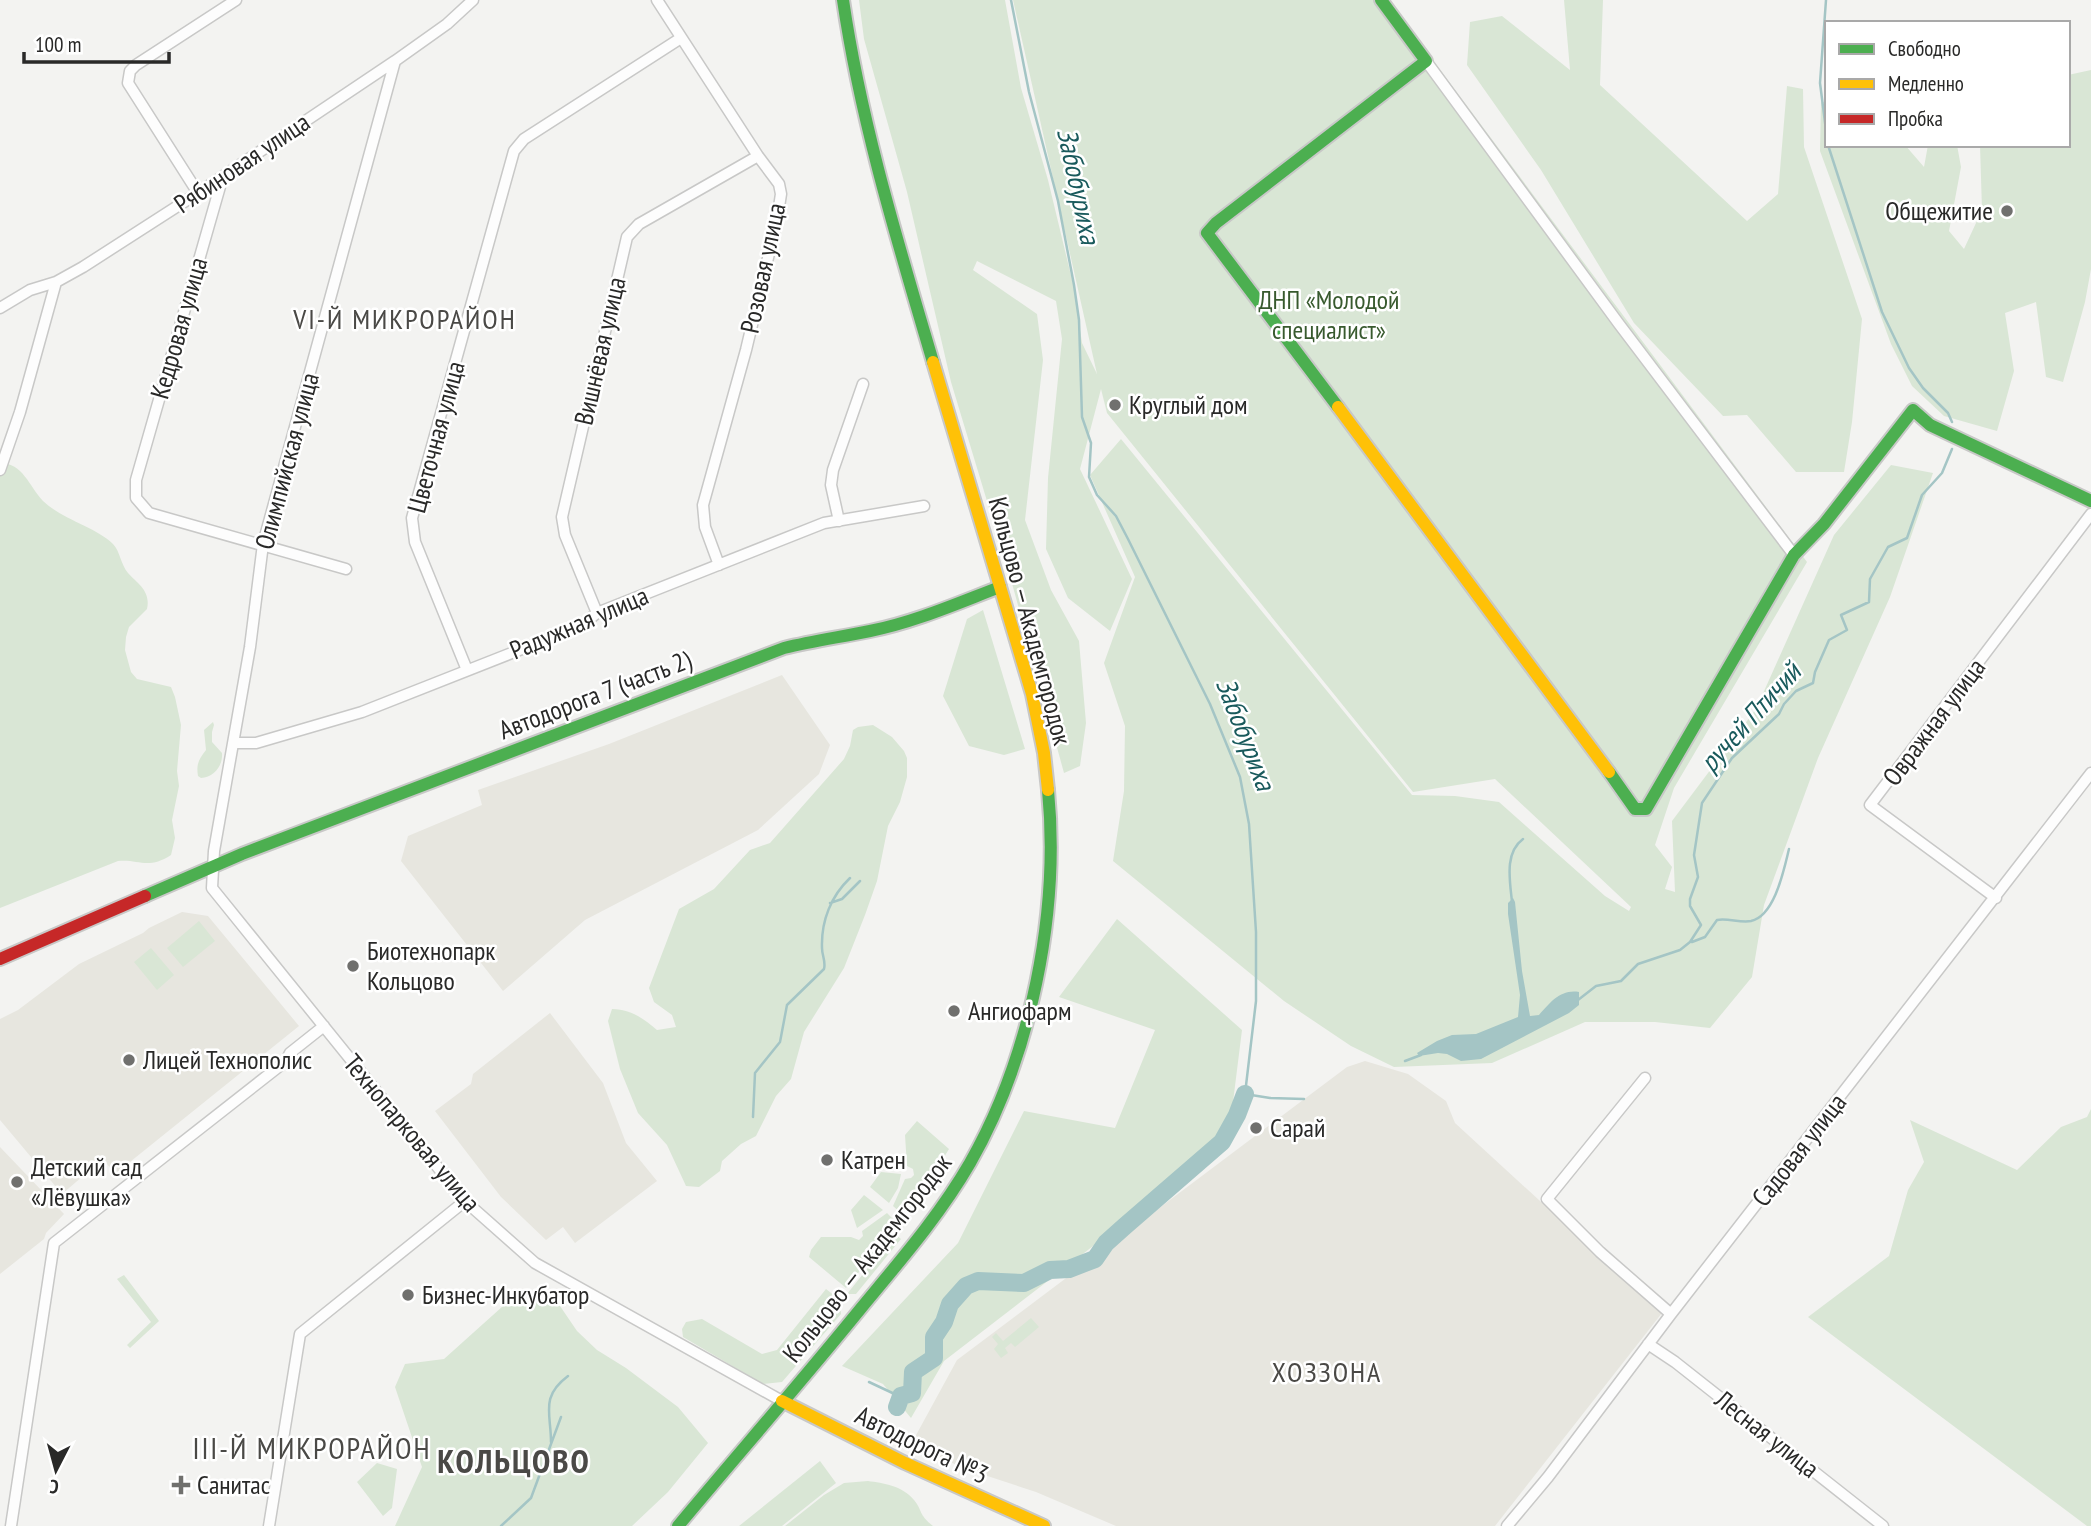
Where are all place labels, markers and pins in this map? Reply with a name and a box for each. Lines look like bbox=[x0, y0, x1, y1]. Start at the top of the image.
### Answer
place label: Общежитие bbox=[1885, 194, 1993, 227]
marker: Общежитие bbox=[1999, 203, 2015, 219]
place label: Круглый дом bbox=[1129, 388, 1248, 421]
marker: Круглый дом bbox=[1107, 397, 1123, 413]
place label: Биотехнопарк Кольцово bbox=[367, 934, 495, 997]
marker: Биотехнопарк Кольцово bbox=[345, 958, 361, 974]
place label: Ангиофарм bbox=[968, 994, 1072, 1027]
marker: Ангиофарм bbox=[946, 1003, 962, 1019]
place label: Лицей Технополис bbox=[142, 1043, 312, 1076]
marker: Лицей Технополис bbox=[121, 1052, 137, 1068]
place label: Сарай bbox=[1270, 1111, 1325, 1144]
marker: Сарай bbox=[1248, 1120, 1264, 1136]
place label: Катрен bbox=[841, 1143, 906, 1176]
place label: Детский сад «Лёвушка» bbox=[31, 1150, 142, 1213]
marker: Катрен bbox=[819, 1152, 835, 1168]
marker: Детский сад «Лёвушка» bbox=[9, 1174, 25, 1190]
place label: Бизнес-Инкубатор bbox=[422, 1278, 589, 1311]
marker: Бизнес-Инкубатор bbox=[400, 1287, 416, 1303]
place label: Санитас bbox=[197, 1468, 270, 1501]
marker: Санитас bbox=[171, 1475, 191, 1495]

